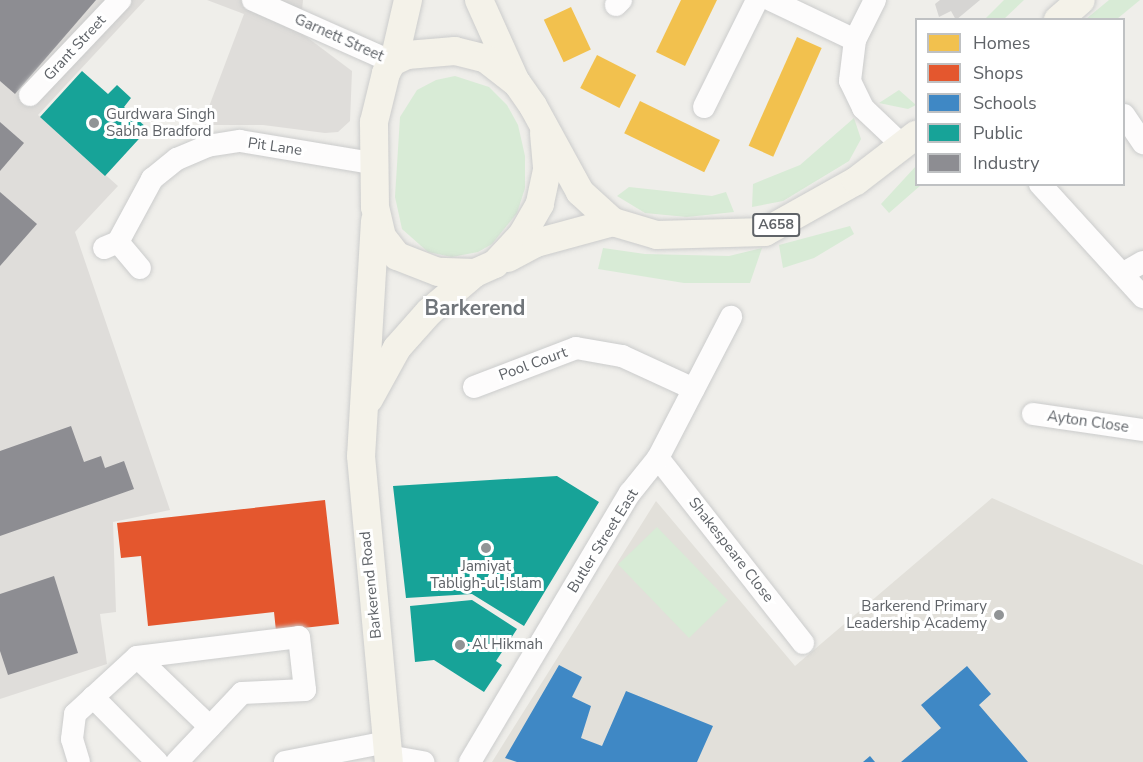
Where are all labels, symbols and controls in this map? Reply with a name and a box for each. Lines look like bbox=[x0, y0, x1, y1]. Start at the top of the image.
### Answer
street label: Garnett Street bbox=[292, 10, 386, 66]
street label: Grant Street bbox=[40, 12, 110, 84]
legend bbox=[915, 18, 1125, 186]
text: Homes bbox=[973, 31, 1030, 55]
text: Shops bbox=[973, 61, 1023, 85]
text: Schools bbox=[973, 91, 1037, 115]
place label: Gurdwara Singh Sabha Bradford bbox=[106, 105, 215, 140]
marker: Gurdwara Singh Sabha Bradford bbox=[87, 116, 101, 130]
text: Public bbox=[973, 121, 1023, 145]
street label: Pit Lane bbox=[247, 134, 303, 160]
text: Industry bbox=[973, 151, 1040, 175]
road number: A658 bbox=[752, 214, 800, 236]
district label: Barkerend bbox=[425, 295, 525, 321]
street label: Pool Court bbox=[496, 343, 570, 385]
street label: Ayton Close bbox=[1046, 407, 1130, 437]
street label: Butler Street East bbox=[564, 486, 642, 596]
street label: Shakespeare Close bbox=[685, 494, 777, 606]
street label: Barkerend Road bbox=[356, 530, 386, 640]
marker: Jamiyat Tabligh-ul-Islam bbox=[479, 541, 493, 555]
place label: Jamiyat Tabligh-ul-Islam bbox=[430, 557, 542, 592]
place label: Barkerend Primary Leadership Academy bbox=[846, 597, 987, 632]
marker: Barkerend Primary Leadership Academy bbox=[992, 608, 1006, 622]
place label: Al Hikmah bbox=[472, 636, 543, 654]
marker: Al Hikmah bbox=[453, 638, 467, 652]

